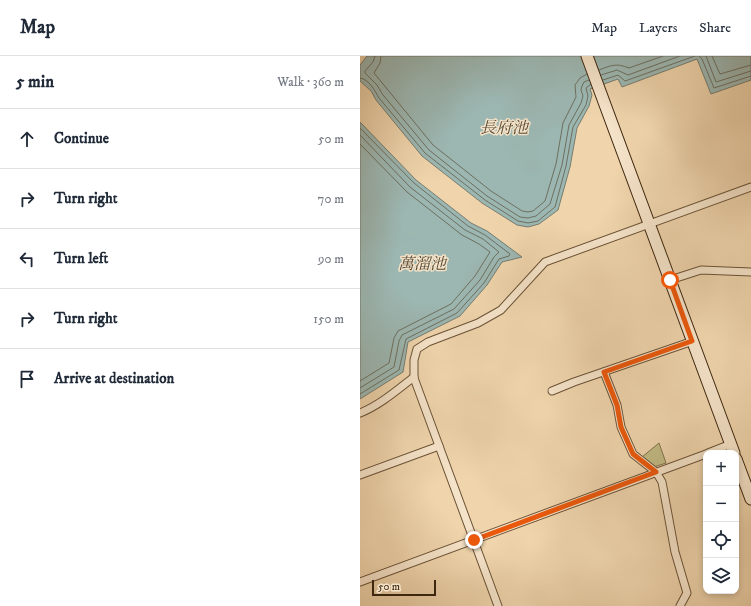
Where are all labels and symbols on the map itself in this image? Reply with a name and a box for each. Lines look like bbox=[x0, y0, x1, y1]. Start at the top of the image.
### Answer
water label: 長府池 bbox=[480, 118, 530, 138]
water label: 萬溜池 bbox=[398, 254, 448, 274]
route start bbox=[661, 271, 679, 289]
route end bbox=[465, 531, 483, 549]
scale bar bbox=[372, 578, 436, 597]

